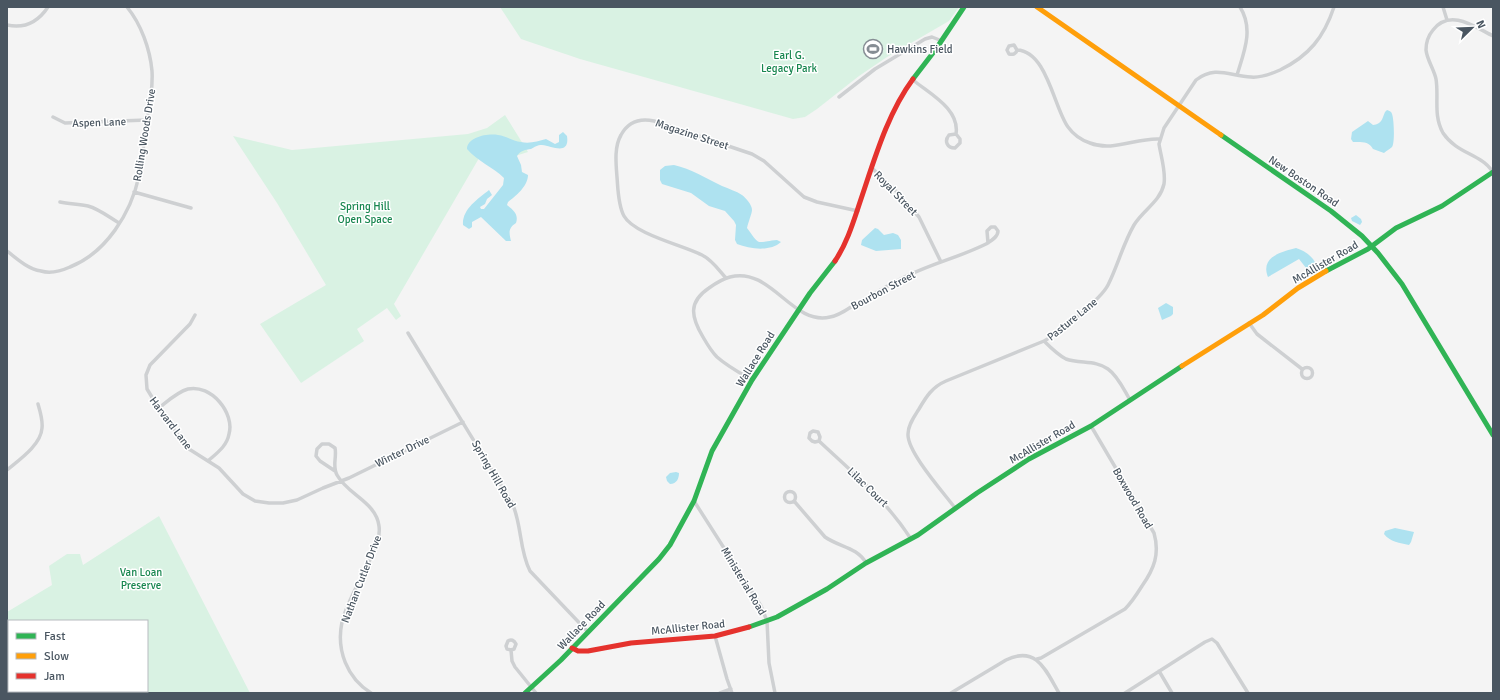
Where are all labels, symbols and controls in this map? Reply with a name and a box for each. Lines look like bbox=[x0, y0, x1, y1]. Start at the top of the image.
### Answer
north arrow bbox=[1452, 8, 1492, 48]
text: N bbox=[1473, 18, 1488, 30]
sports icon: Hawkins Field bbox=[862, 38, 884, 60]
place label: Hawkins Field bbox=[887, 43, 953, 56]
park label: Earl G. Legacy Park bbox=[761, 49, 818, 75]
street label: Rolling Woods Drive bbox=[131, 88, 158, 182]
street label: Aspen Lane bbox=[72, 115, 126, 130]
street label: Magazine Street bbox=[654, 117, 730, 152]
street label: New Boston Road bbox=[1266, 153, 1341, 210]
street label: Royal Street bbox=[871, 168, 920, 218]
park label: Spring Hill Open Space bbox=[337, 200, 393, 226]
street label: McAllister Road bbox=[1290, 238, 1361, 287]
street label: Bourbon Street bbox=[849, 268, 918, 313]
street label: Pasture Lane bbox=[1045, 295, 1100, 344]
street label: Wallace Road bbox=[733, 329, 778, 389]
street label: Harvard Lane bbox=[146, 394, 195, 452]
street label: McAllister Road bbox=[1007, 418, 1078, 467]
street label: Winter Drive bbox=[373, 433, 431, 470]
street label: Spring Hill Road bbox=[469, 438, 518, 511]
street label: Lilac Court bbox=[845, 465, 891, 510]
street label: Boxwood Road bbox=[1110, 465, 1155, 531]
street label: Nathan Cutler Drive bbox=[339, 533, 384, 625]
street label: Ministerial Road bbox=[718, 545, 769, 618]
park label: Van Loan Preserve bbox=[120, 566, 162, 592]
street label: Wallace Road bbox=[555, 598, 608, 653]
street label: McAllister Road bbox=[651, 617, 726, 638]
legend bbox=[8, 620, 148, 692]
text: Fast bbox=[44, 629, 65, 644]
text: Slow bbox=[44, 649, 69, 664]
text: Jam bbox=[44, 669, 65, 684]

